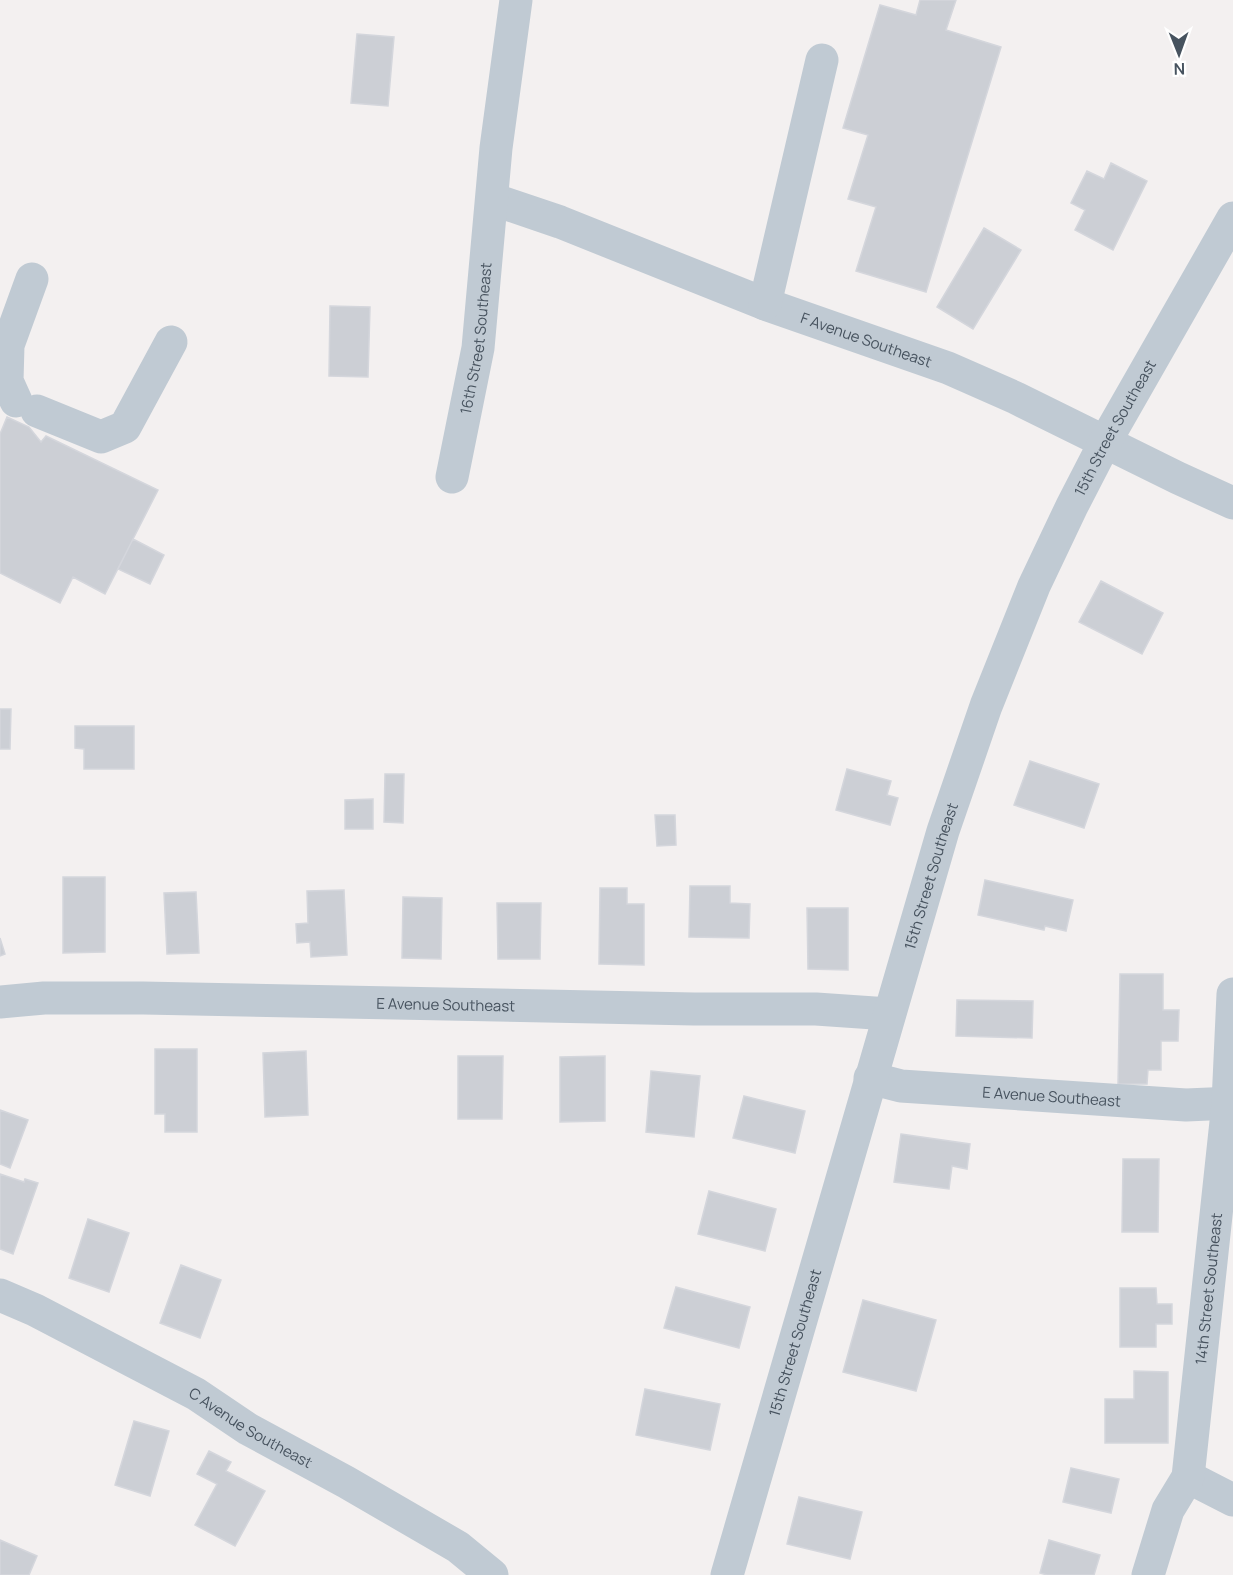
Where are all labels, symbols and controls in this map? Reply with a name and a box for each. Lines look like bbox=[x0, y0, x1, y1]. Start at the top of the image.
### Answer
north arrow bbox=[1149, 24, 1209, 84]
text: N bbox=[1173, 58, 1185, 80]
street label: 16th Street Southeast bbox=[454, 261, 496, 416]
street label: F Avenue Southeast bbox=[798, 307, 935, 372]
street label: 15th Street Southeast bbox=[1069, 356, 1160, 499]
street label: 15th Street Southeast bbox=[899, 800, 963, 952]
street label: E Avenue Southeast bbox=[376, 992, 515, 1016]
street label: E Avenue Southeast bbox=[982, 1081, 1122, 1111]
street label: 14th Street Southeast bbox=[1190, 1212, 1227, 1366]
street label: 15th Street Southeast bbox=[763, 1266, 826, 1419]
street label: C Avenue Southeast bbox=[186, 1382, 316, 1473]

